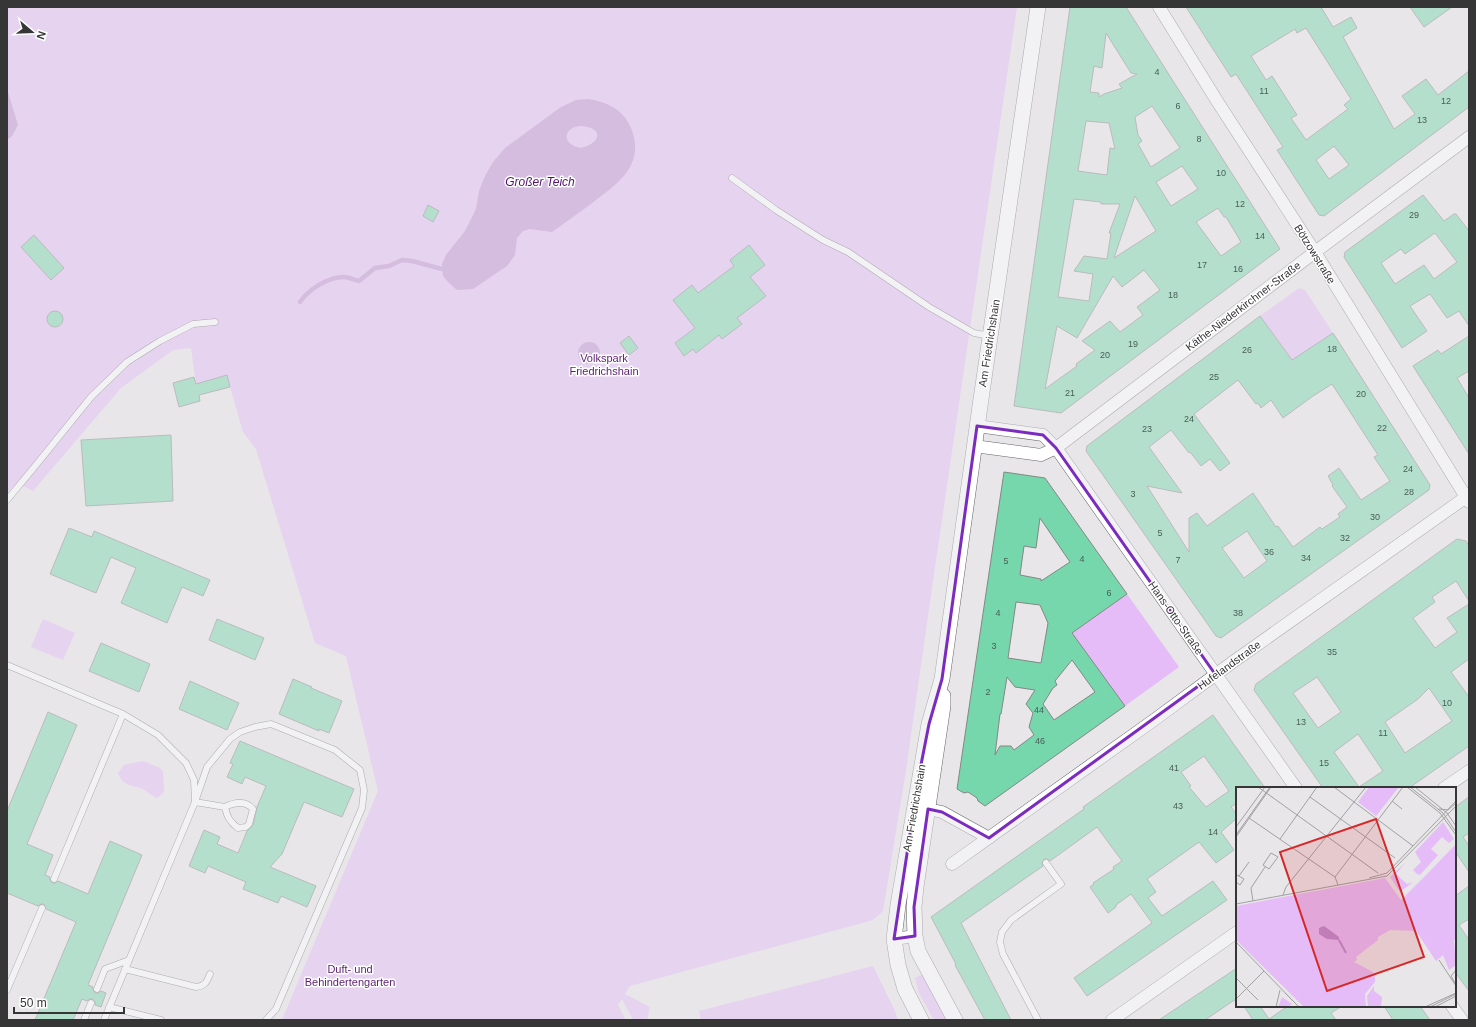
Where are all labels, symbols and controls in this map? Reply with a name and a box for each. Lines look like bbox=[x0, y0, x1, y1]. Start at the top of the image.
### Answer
north arrow bbox=[12, 12, 52, 52]
text: N bbox=[34, 30, 48, 41]
house number: 4 bbox=[1154, 67, 1160, 77]
house number: 11 bbox=[1259, 86, 1269, 96]
house number: 12 bbox=[1441, 96, 1451, 106]
house number: 6 bbox=[1175, 101, 1181, 111]
house number: 13 bbox=[1417, 115, 1427, 125]
house number: 8 bbox=[1196, 134, 1202, 144]
house number: 10 bbox=[1216, 168, 1226, 178]
water label: Großer Teich bbox=[505, 175, 575, 189]
house number: 12 bbox=[1235, 199, 1245, 209]
house number: 29 bbox=[1409, 210, 1419, 220]
street label: Bötzowstraße bbox=[1292, 222, 1338, 286]
house number: 14 bbox=[1255, 231, 1265, 241]
street label: Käthe-Niederkirchner-Straße bbox=[1183, 259, 1303, 353]
house number: 17 bbox=[1197, 260, 1207, 270]
house number: 16 bbox=[1233, 264, 1243, 274]
house number: 18 bbox=[1168, 290, 1178, 300]
street label: Am Friedrichshain bbox=[976, 298, 1002, 388]
house number: 19 bbox=[1128, 339, 1138, 349]
house number: 18 bbox=[1327, 344, 1337, 354]
house number: 26 bbox=[1242, 345, 1252, 355]
house number: 20 bbox=[1100, 350, 1110, 360]
park label: Volkspark Friedrichshain bbox=[569, 352, 639, 377]
house number: 25 bbox=[1209, 372, 1219, 382]
house number: 21 bbox=[1065, 388, 1075, 398]
house number: 20 bbox=[1356, 389, 1366, 399]
house number: 24 bbox=[1184, 414, 1194, 424]
house number: 22 bbox=[1377, 423, 1387, 433]
house number: 23 bbox=[1142, 424, 1152, 434]
house number: 24 bbox=[1403, 464, 1413, 474]
house number: 28 bbox=[1404, 487, 1414, 497]
house number: 3 bbox=[1130, 489, 1136, 499]
house number: 30 bbox=[1370, 512, 1380, 522]
house number: 5 bbox=[1157, 528, 1163, 538]
house number: 32 bbox=[1340, 533, 1350, 543]
house number: 36 bbox=[1264, 547, 1274, 557]
house number: 34 bbox=[1301, 553, 1311, 563]
house number: 4 bbox=[1079, 554, 1085, 564]
house number: 7 bbox=[1175, 555, 1181, 565]
house number: 5 bbox=[1003, 556, 1009, 566]
street label: Hans-Otto-Straße bbox=[1146, 579, 1206, 657]
house number: 6 bbox=[1106, 588, 1112, 598]
house number: 4 bbox=[995, 608, 1001, 618]
house number: 38 bbox=[1233, 608, 1243, 618]
street label: Hufelandstraße bbox=[1195, 638, 1263, 692]
house number: 3 bbox=[991, 641, 997, 651]
house number: 35 bbox=[1327, 647, 1337, 657]
house number: 2 bbox=[985, 687, 991, 697]
house number: 10 bbox=[1442, 698, 1452, 708]
house number: 44 bbox=[1034, 705, 1044, 715]
house number: 13 bbox=[1296, 717, 1306, 727]
house number: 11 bbox=[1378, 728, 1388, 738]
house number: 46 bbox=[1035, 736, 1045, 746]
house number: 15 bbox=[1319, 758, 1329, 768]
street label: Am Friedrichshain bbox=[900, 763, 928, 853]
house number: 41 bbox=[1169, 763, 1179, 773]
inset map bbox=[1236, 787, 1456, 1007]
house number: 43 bbox=[1173, 801, 1183, 811]
house number: 14 bbox=[1208, 827, 1218, 837]
park label: Duft- und Behindertengarten bbox=[305, 963, 395, 988]
scale bar bbox=[14, 989, 124, 1015]
text: 50 m bbox=[20, 996, 47, 1010]

